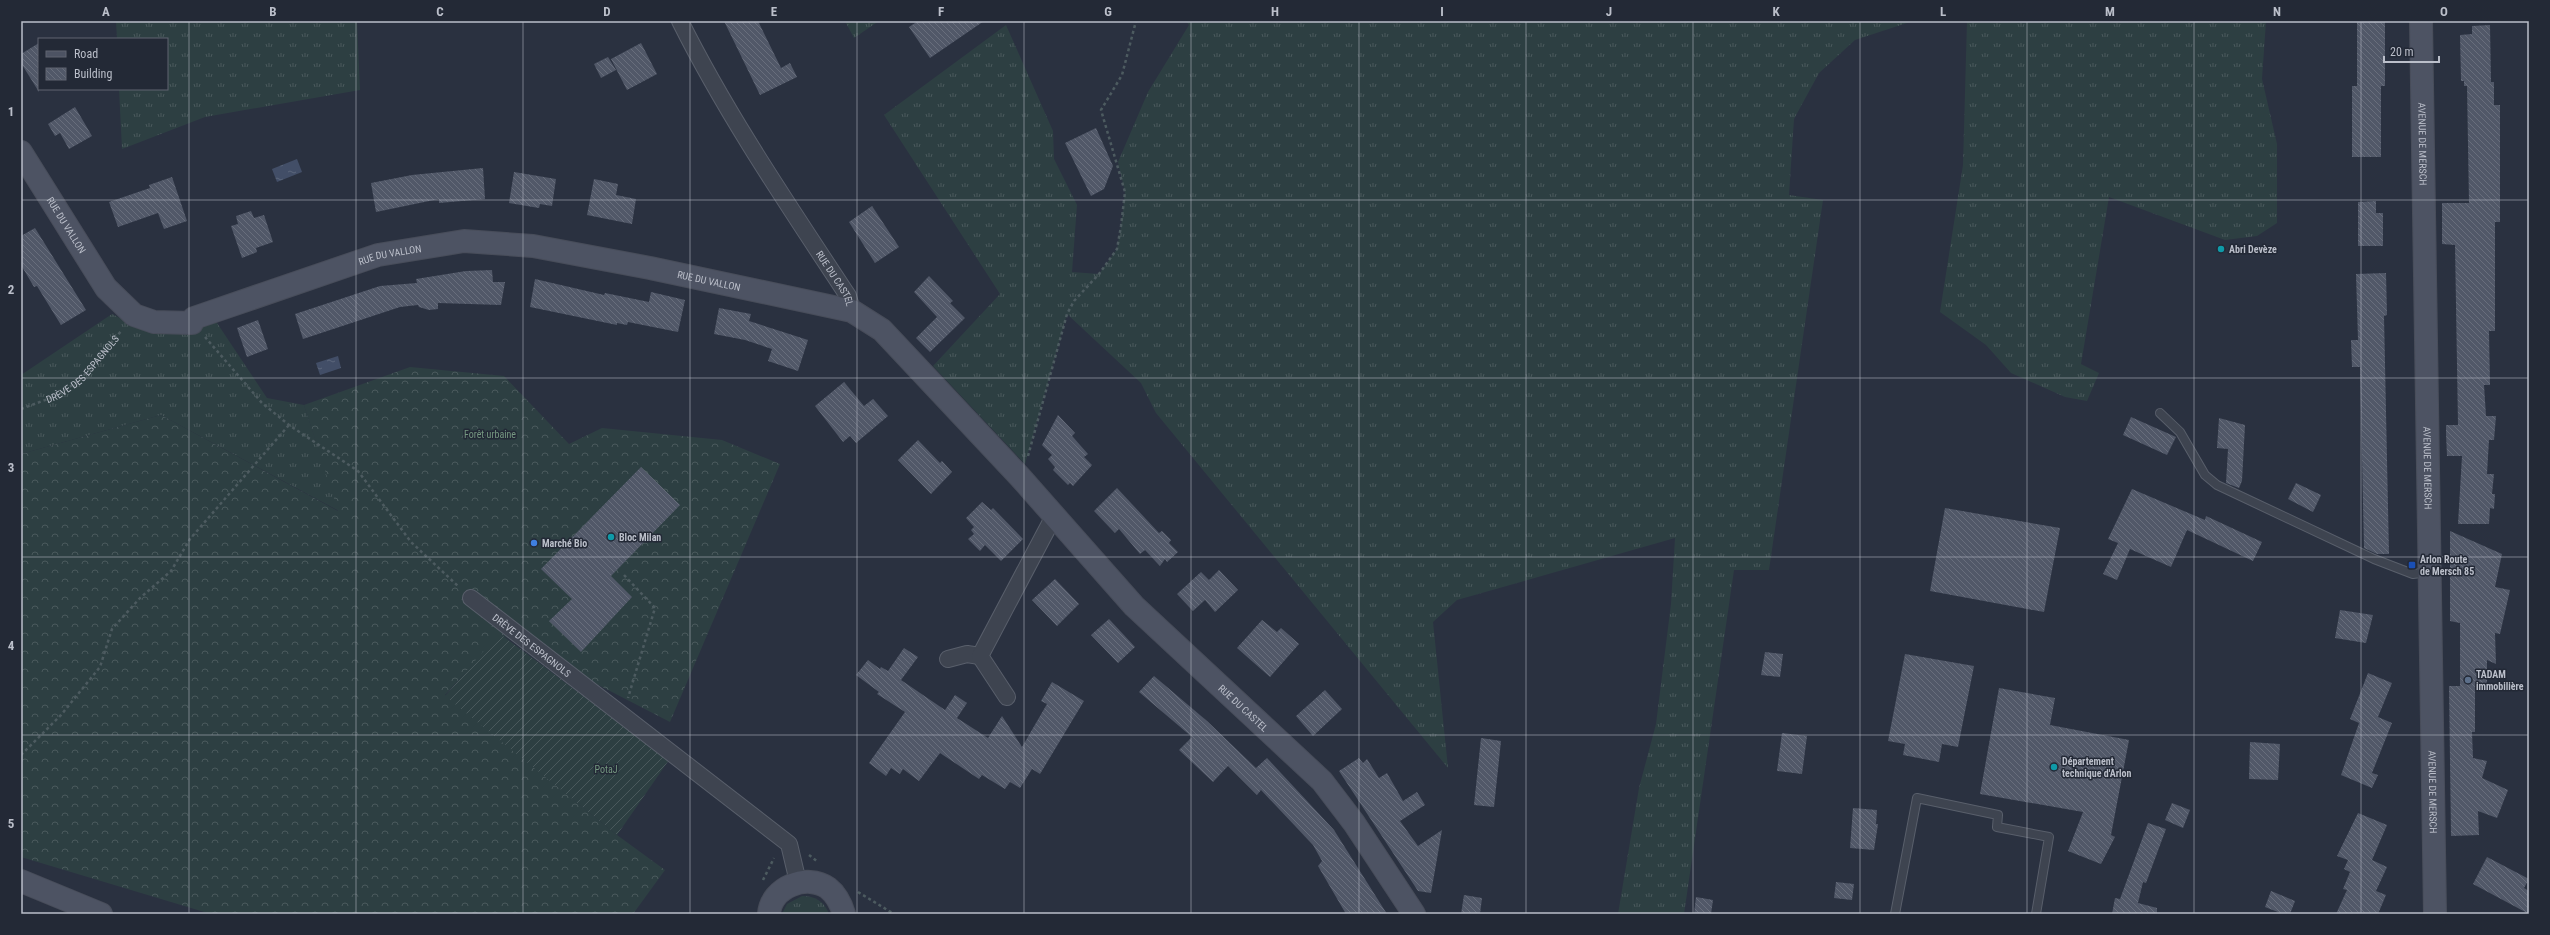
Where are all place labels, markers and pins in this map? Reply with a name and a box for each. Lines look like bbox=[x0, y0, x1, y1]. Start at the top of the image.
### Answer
marker: Abri Devèze bbox=[2216, 244, 2226, 254]
place label: Abri Devèze bbox=[2229, 244, 2277, 255]
marker: Bloc Milan bbox=[606, 532, 616, 542]
place label: Bloc Milan bbox=[619, 532, 661, 543]
marker: Marché Bio bbox=[529, 538, 539, 548]
place label: Marché Bio bbox=[542, 538, 587, 549]
place label: Arlon Route de Mersch 85 bbox=[2420, 554, 2474, 577]
marker: Arlon Route de Mersch 85 bbox=[2407, 560, 2417, 570]
place label: TADAM immobilière bbox=[2476, 669, 2524, 692]
marker: TADAM immobilière bbox=[2463, 675, 2473, 685]
place label: Département technique d'Arlon bbox=[2062, 756, 2132, 779]
marker: Département technique d'Arlon bbox=[2049, 762, 2059, 772]

